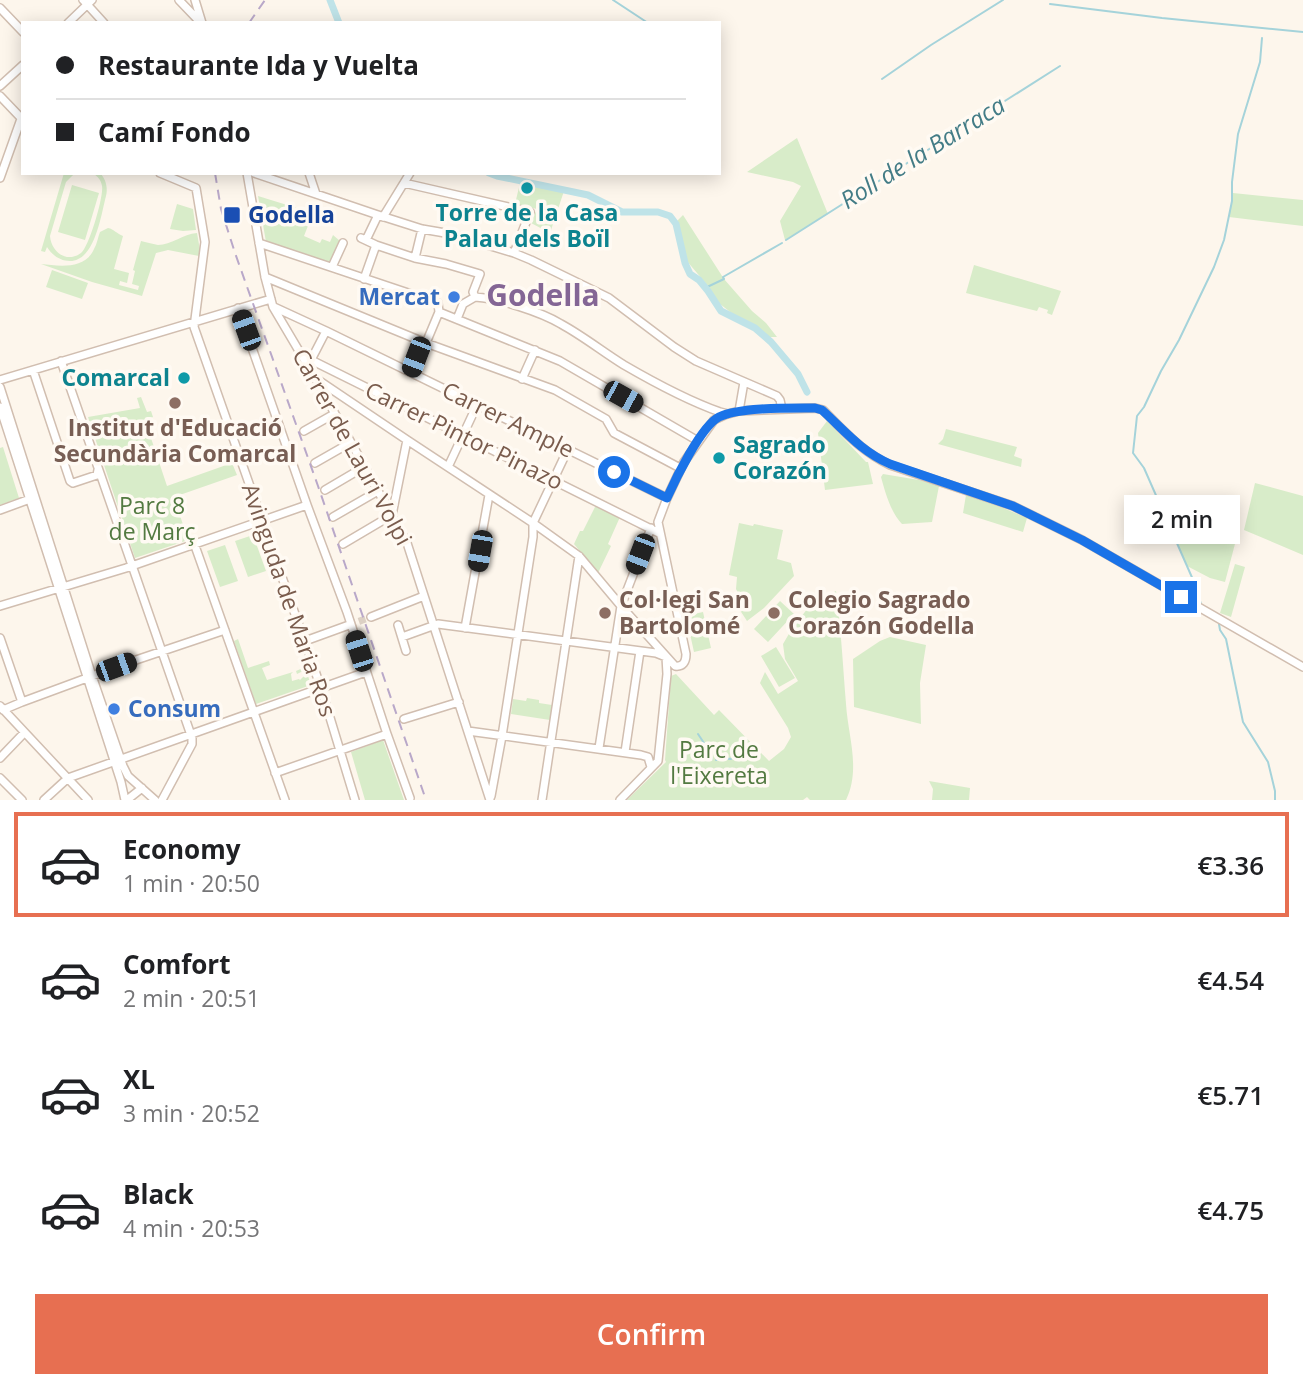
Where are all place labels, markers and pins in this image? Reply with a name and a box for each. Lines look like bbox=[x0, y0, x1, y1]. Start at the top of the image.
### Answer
marker: Torre de la Casa Palau dels Boïl bbox=[519, 180, 535, 196]
place label: Torre de la Casa Palau dels Boïl bbox=[436, 196, 618, 254]
place label: Godella bbox=[248, 198, 335, 230]
marker: Godella bbox=[222, 205, 242, 225]
place label: Mercat bbox=[359, 280, 440, 312]
marker: Mercat bbox=[446, 289, 462, 305]
place label: Comarcal bbox=[61, 361, 170, 393]
marker: Comarcal bbox=[176, 370, 192, 386]
marker: Institut d'Educació Secundària Comarcal bbox=[167, 395, 183, 411]
place label: Institut d'Educació Secundària Comarcal bbox=[54, 411, 296, 469]
place label: Sagrado Corazón bbox=[733, 428, 827, 486]
marker: Sagrado Corazón bbox=[711, 450, 727, 466]
place label: Col·legi San Bartolomé bbox=[619, 583, 750, 641]
place label: Colegio Sagrado Corazón Godella bbox=[788, 583, 975, 641]
marker: Col·legi San Bartolomé bbox=[597, 605, 613, 621]
marker: Colegio Sagrado Corazón Godella bbox=[766, 605, 782, 621]
place label: Consum bbox=[128, 692, 221, 724]
marker: Consum bbox=[106, 701, 122, 717]

